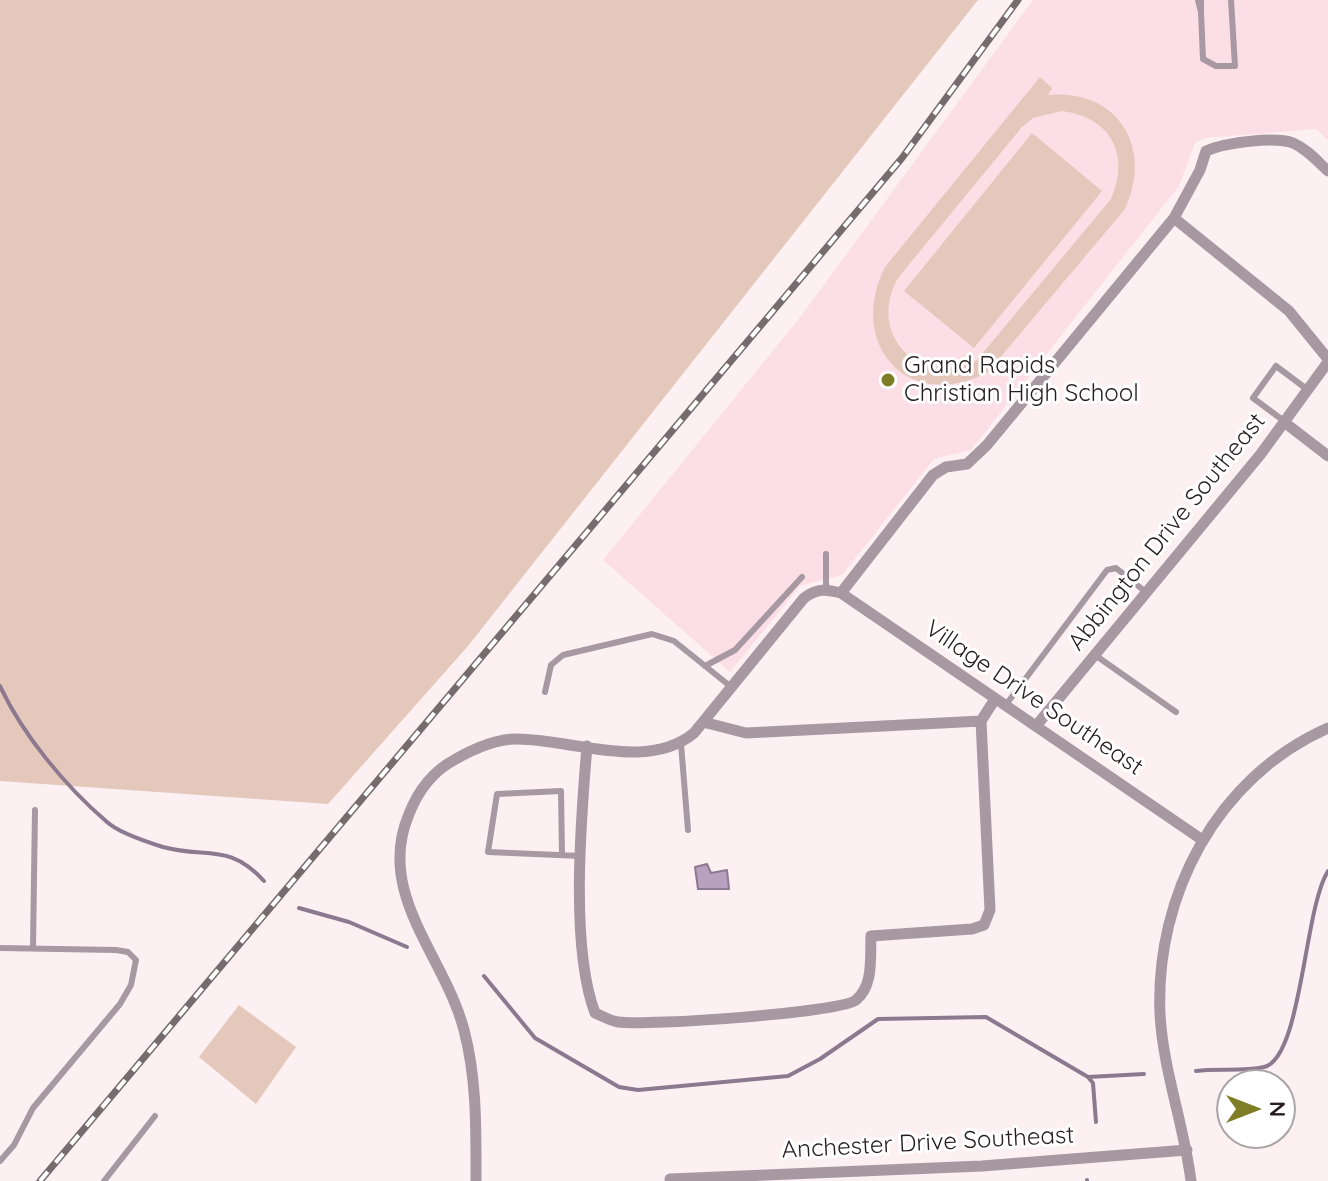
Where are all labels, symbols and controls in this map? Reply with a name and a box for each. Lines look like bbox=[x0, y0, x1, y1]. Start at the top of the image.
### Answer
place label: Grand Rapids Christian High School bbox=[904, 352, 1139, 408]
marker: Grand Rapids Christian High School bbox=[879, 371, 897, 389]
street label: Abbington Drive Southeast bbox=[1062, 408, 1272, 656]
street label: Village Drive Southeast bbox=[920, 614, 1148, 782]
north arrow bbox=[1216, 1069, 1296, 1149]
text: N bbox=[1264, 1101, 1292, 1117]
street label: Anchester Drive Southeast bbox=[781, 1121, 1075, 1165]

